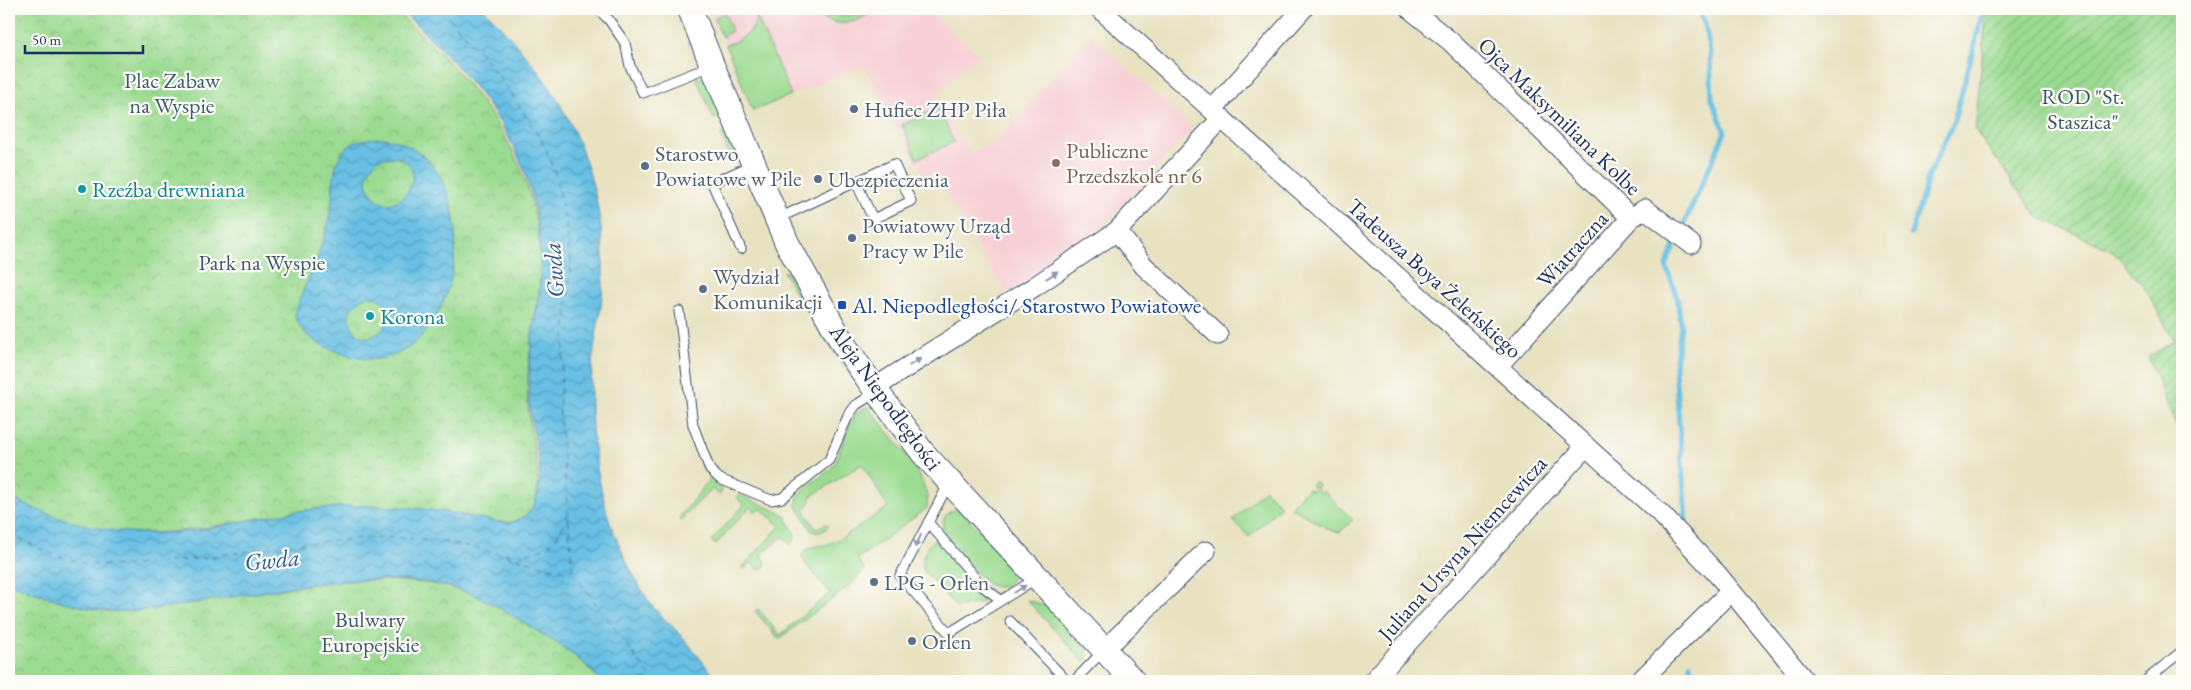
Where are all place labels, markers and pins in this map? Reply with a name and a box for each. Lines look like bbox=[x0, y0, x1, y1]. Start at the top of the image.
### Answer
place label: Hufiec ZHP Piła bbox=[864, 95, 1007, 124]
marker: Hufiec ZHP Piła bbox=[848, 103, 860, 115]
place label: Publiczne Przedszkole nr 6 bbox=[1066, 136, 1202, 190]
place label: Starostwo Powiatowe w Pile bbox=[655, 139, 802, 193]
marker: Publiczne Przedszkole nr 6 bbox=[1050, 157, 1062, 169]
marker: Starostwo Powiatowe w Pile bbox=[639, 160, 651, 172]
place label: Ubezpieczenia bbox=[828, 165, 949, 194]
marker: Ubezpieczenia bbox=[812, 173, 824, 185]
place label: Rzeźba drewniana bbox=[92, 175, 245, 204]
marker: Rzeźba drewniana bbox=[76, 183, 88, 195]
place label: Powiatowy Urząd Pracy w Pile bbox=[862, 211, 1012, 265]
marker: Powiatowy Urząd Pracy w Pile bbox=[846, 232, 858, 244]
place label: Wydział Komunikacji bbox=[713, 262, 822, 316]
marker: Wydział Komunikacji bbox=[697, 283, 709, 295]
place label: Al. Niepodległości/ Starostwo Powiatowe bbox=[851, 291, 1202, 320]
marker: Al. Niepodległości/ Starostwo Powiatowe bbox=[836, 299, 848, 311]
place label: Korona bbox=[380, 302, 445, 331]
marker: Korona bbox=[364, 310, 376, 322]
place label: LPG - Orlen bbox=[884, 568, 990, 597]
marker: LPG - Orlen bbox=[868, 576, 880, 588]
place label: Orlen bbox=[922, 627, 972, 656]
marker: Orlen bbox=[906, 635, 918, 647]

